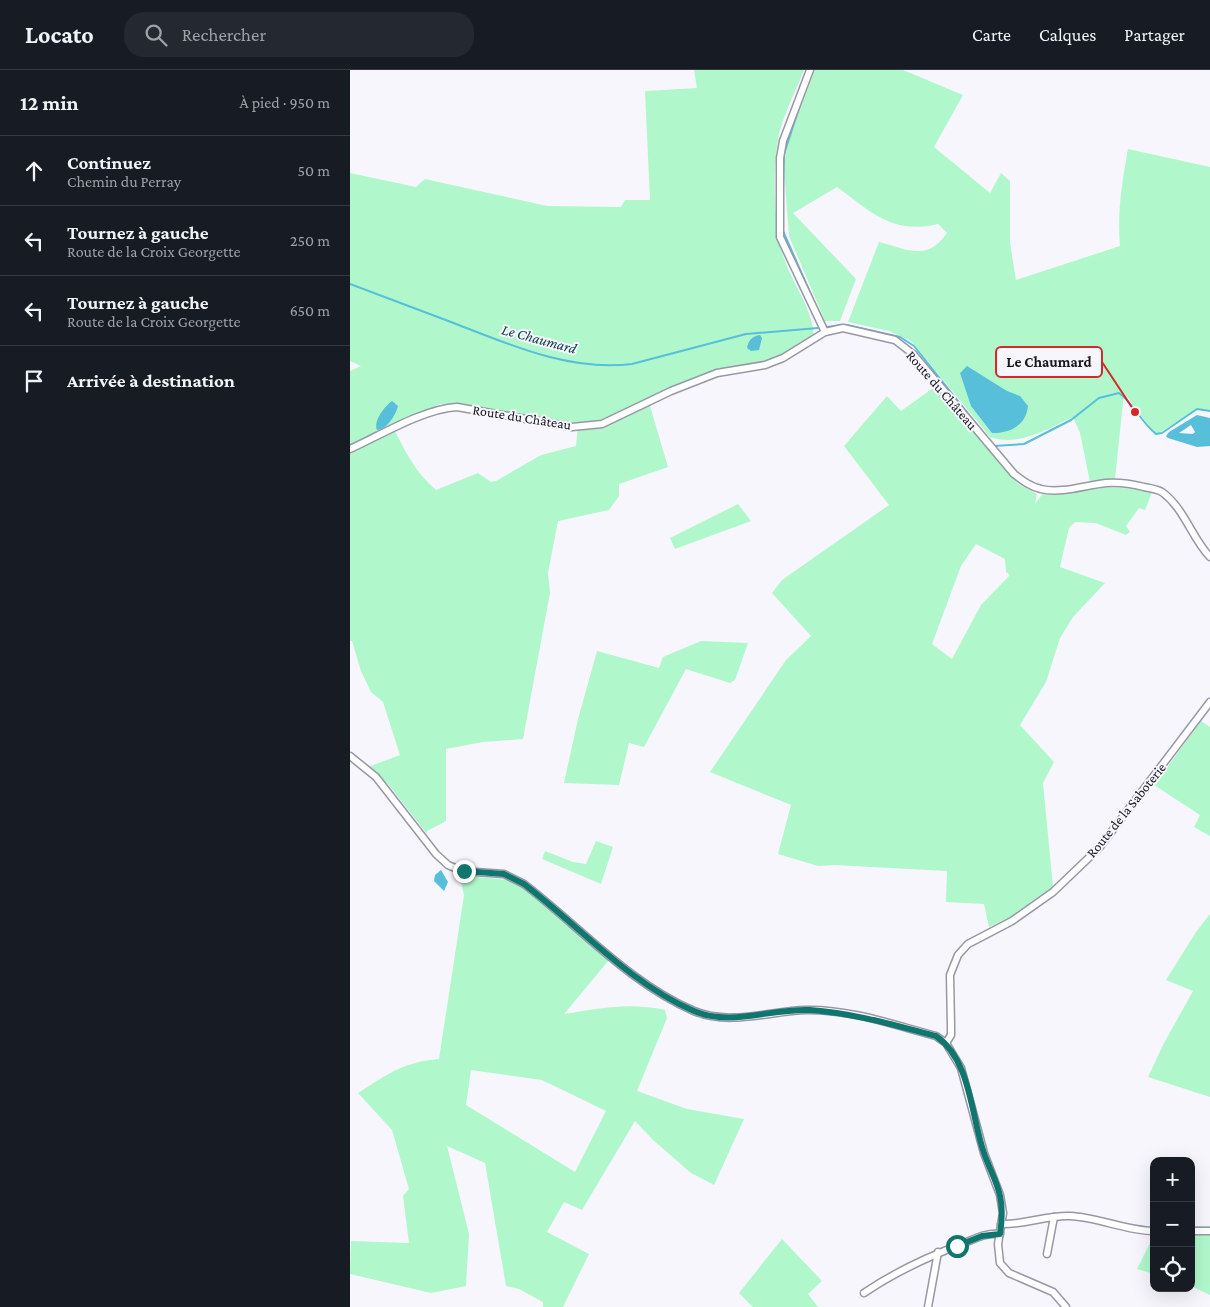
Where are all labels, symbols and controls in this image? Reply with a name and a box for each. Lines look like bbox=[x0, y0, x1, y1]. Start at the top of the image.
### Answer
search box bbox=[124, 12, 474, 57]
text: Locato bbox=[25, 21, 94, 48]
icon: search bbox=[142, 21, 170, 49]
text: Rechercher bbox=[182, 24, 266, 45]
text: Carte bbox=[972, 25, 1011, 45]
text: Calques bbox=[1039, 25, 1096, 45]
text: Partager bbox=[1124, 25, 1185, 45]
text: 12 min bbox=[20, 91, 79, 115]
text: À pied · 950 m bbox=[240, 94, 330, 111]
text: Continuez bbox=[67, 152, 151, 173]
icon: ahead bbox=[20, 157, 48, 185]
text: 50 m bbox=[298, 162, 330, 179]
text: Chemin du Perray bbox=[67, 173, 181, 190]
text: Tournez à gauche bbox=[67, 222, 209, 243]
icon: left bbox=[20, 227, 48, 255]
text: 250 m bbox=[290, 232, 330, 249]
text: Route de la Croix Georgette bbox=[67, 243, 241, 260]
text: Tournez à gauche bbox=[67, 292, 209, 313]
icon: left bbox=[20, 297, 48, 325]
text: 650 m bbox=[290, 302, 330, 319]
text: Route de la Croix Georgette bbox=[67, 313, 241, 330]
water label: Le Chaumard bbox=[500, 321, 579, 357]
street label: Route du Château bbox=[903, 347, 981, 433]
callout: Le Chaumard bbox=[996, 347, 1102, 377]
text: Le Chaumard bbox=[1006, 354, 1092, 370]
icon: arrive bbox=[20, 367, 48, 395]
text: Arrivée à destination bbox=[67, 370, 235, 391]
street label: Route du Château bbox=[472, 401, 573, 433]
street label: Route de la Saboterie bbox=[1083, 760, 1169, 860]
route end bbox=[453, 860, 476, 883]
map controls bbox=[1150, 1157, 1195, 1292]
button: + bbox=[1150, 1157, 1195, 1202]
button: − bbox=[1150, 1202, 1195, 1247]
route start bbox=[946, 1235, 969, 1258]
button: locate bbox=[1150, 1247, 1195, 1292]

